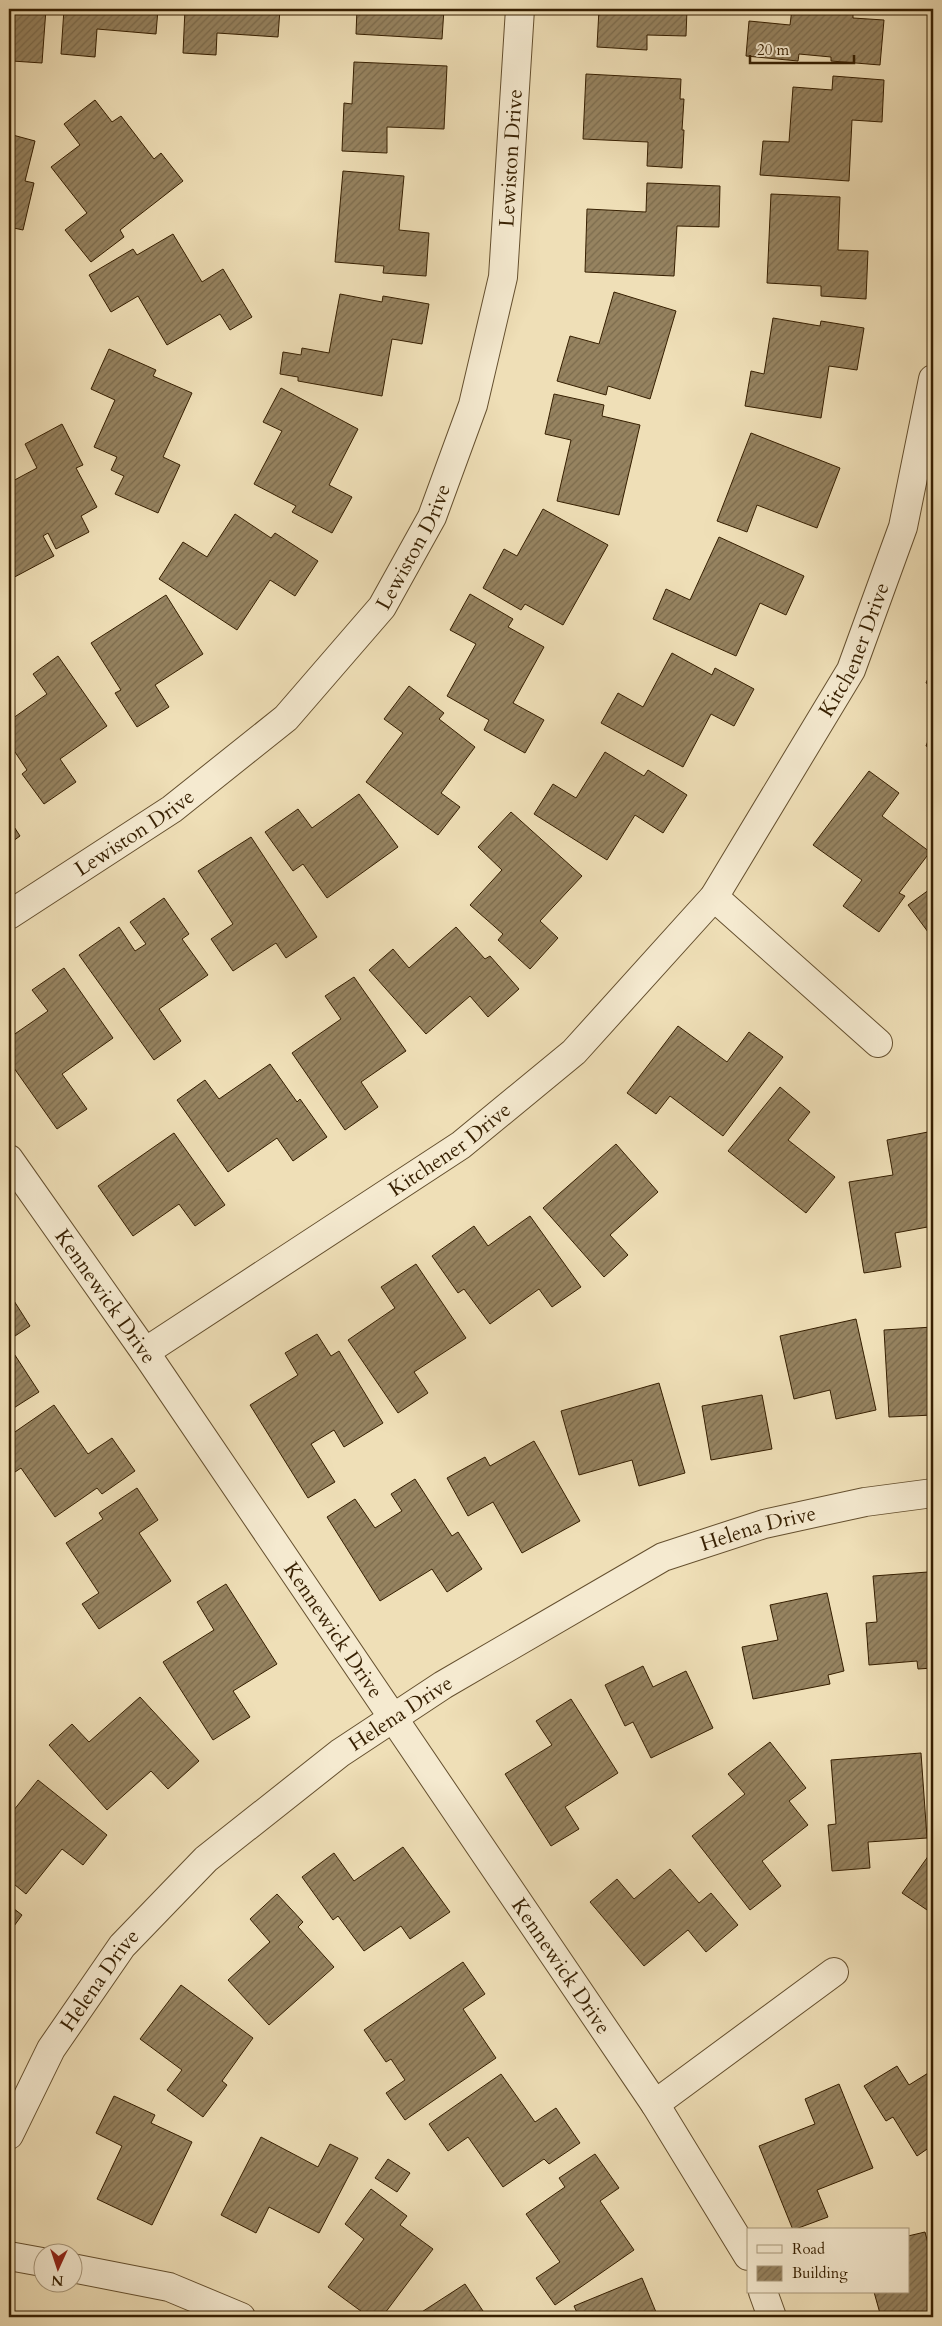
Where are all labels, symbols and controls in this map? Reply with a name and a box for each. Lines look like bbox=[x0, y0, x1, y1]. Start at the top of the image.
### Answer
scale bar bbox=[750, 32, 853, 64]
text: 20 m bbox=[757, 40, 789, 60]
street label: Lewiston Drive bbox=[492, 88, 529, 228]
street label: Lewiston Drive bbox=[369, 480, 457, 615]
street label: Kitchener Drive bbox=[812, 578, 896, 722]
street label: Lewiston Drive bbox=[69, 782, 200, 883]
street label: Kitchener Drive bbox=[383, 1095, 517, 1203]
street label: Kennewick Drive bbox=[48, 1223, 163, 1369]
street label: Helena Drive bbox=[696, 1499, 819, 1558]
street label: Kennewick Drive bbox=[277, 1556, 390, 1704]
street label: Helena Drive bbox=[343, 1668, 458, 1758]
street label: Kennewick Drive bbox=[505, 1892, 618, 2040]
street label: Helena Drive bbox=[53, 1922, 146, 2037]
legend bbox=[747, 2228, 910, 2294]
text: Road bbox=[792, 2239, 825, 2259]
north arrow bbox=[32, 2244, 82, 2294]
text: Building bbox=[792, 2263, 848, 2283]
text: N bbox=[51, 2271, 64, 2290]

